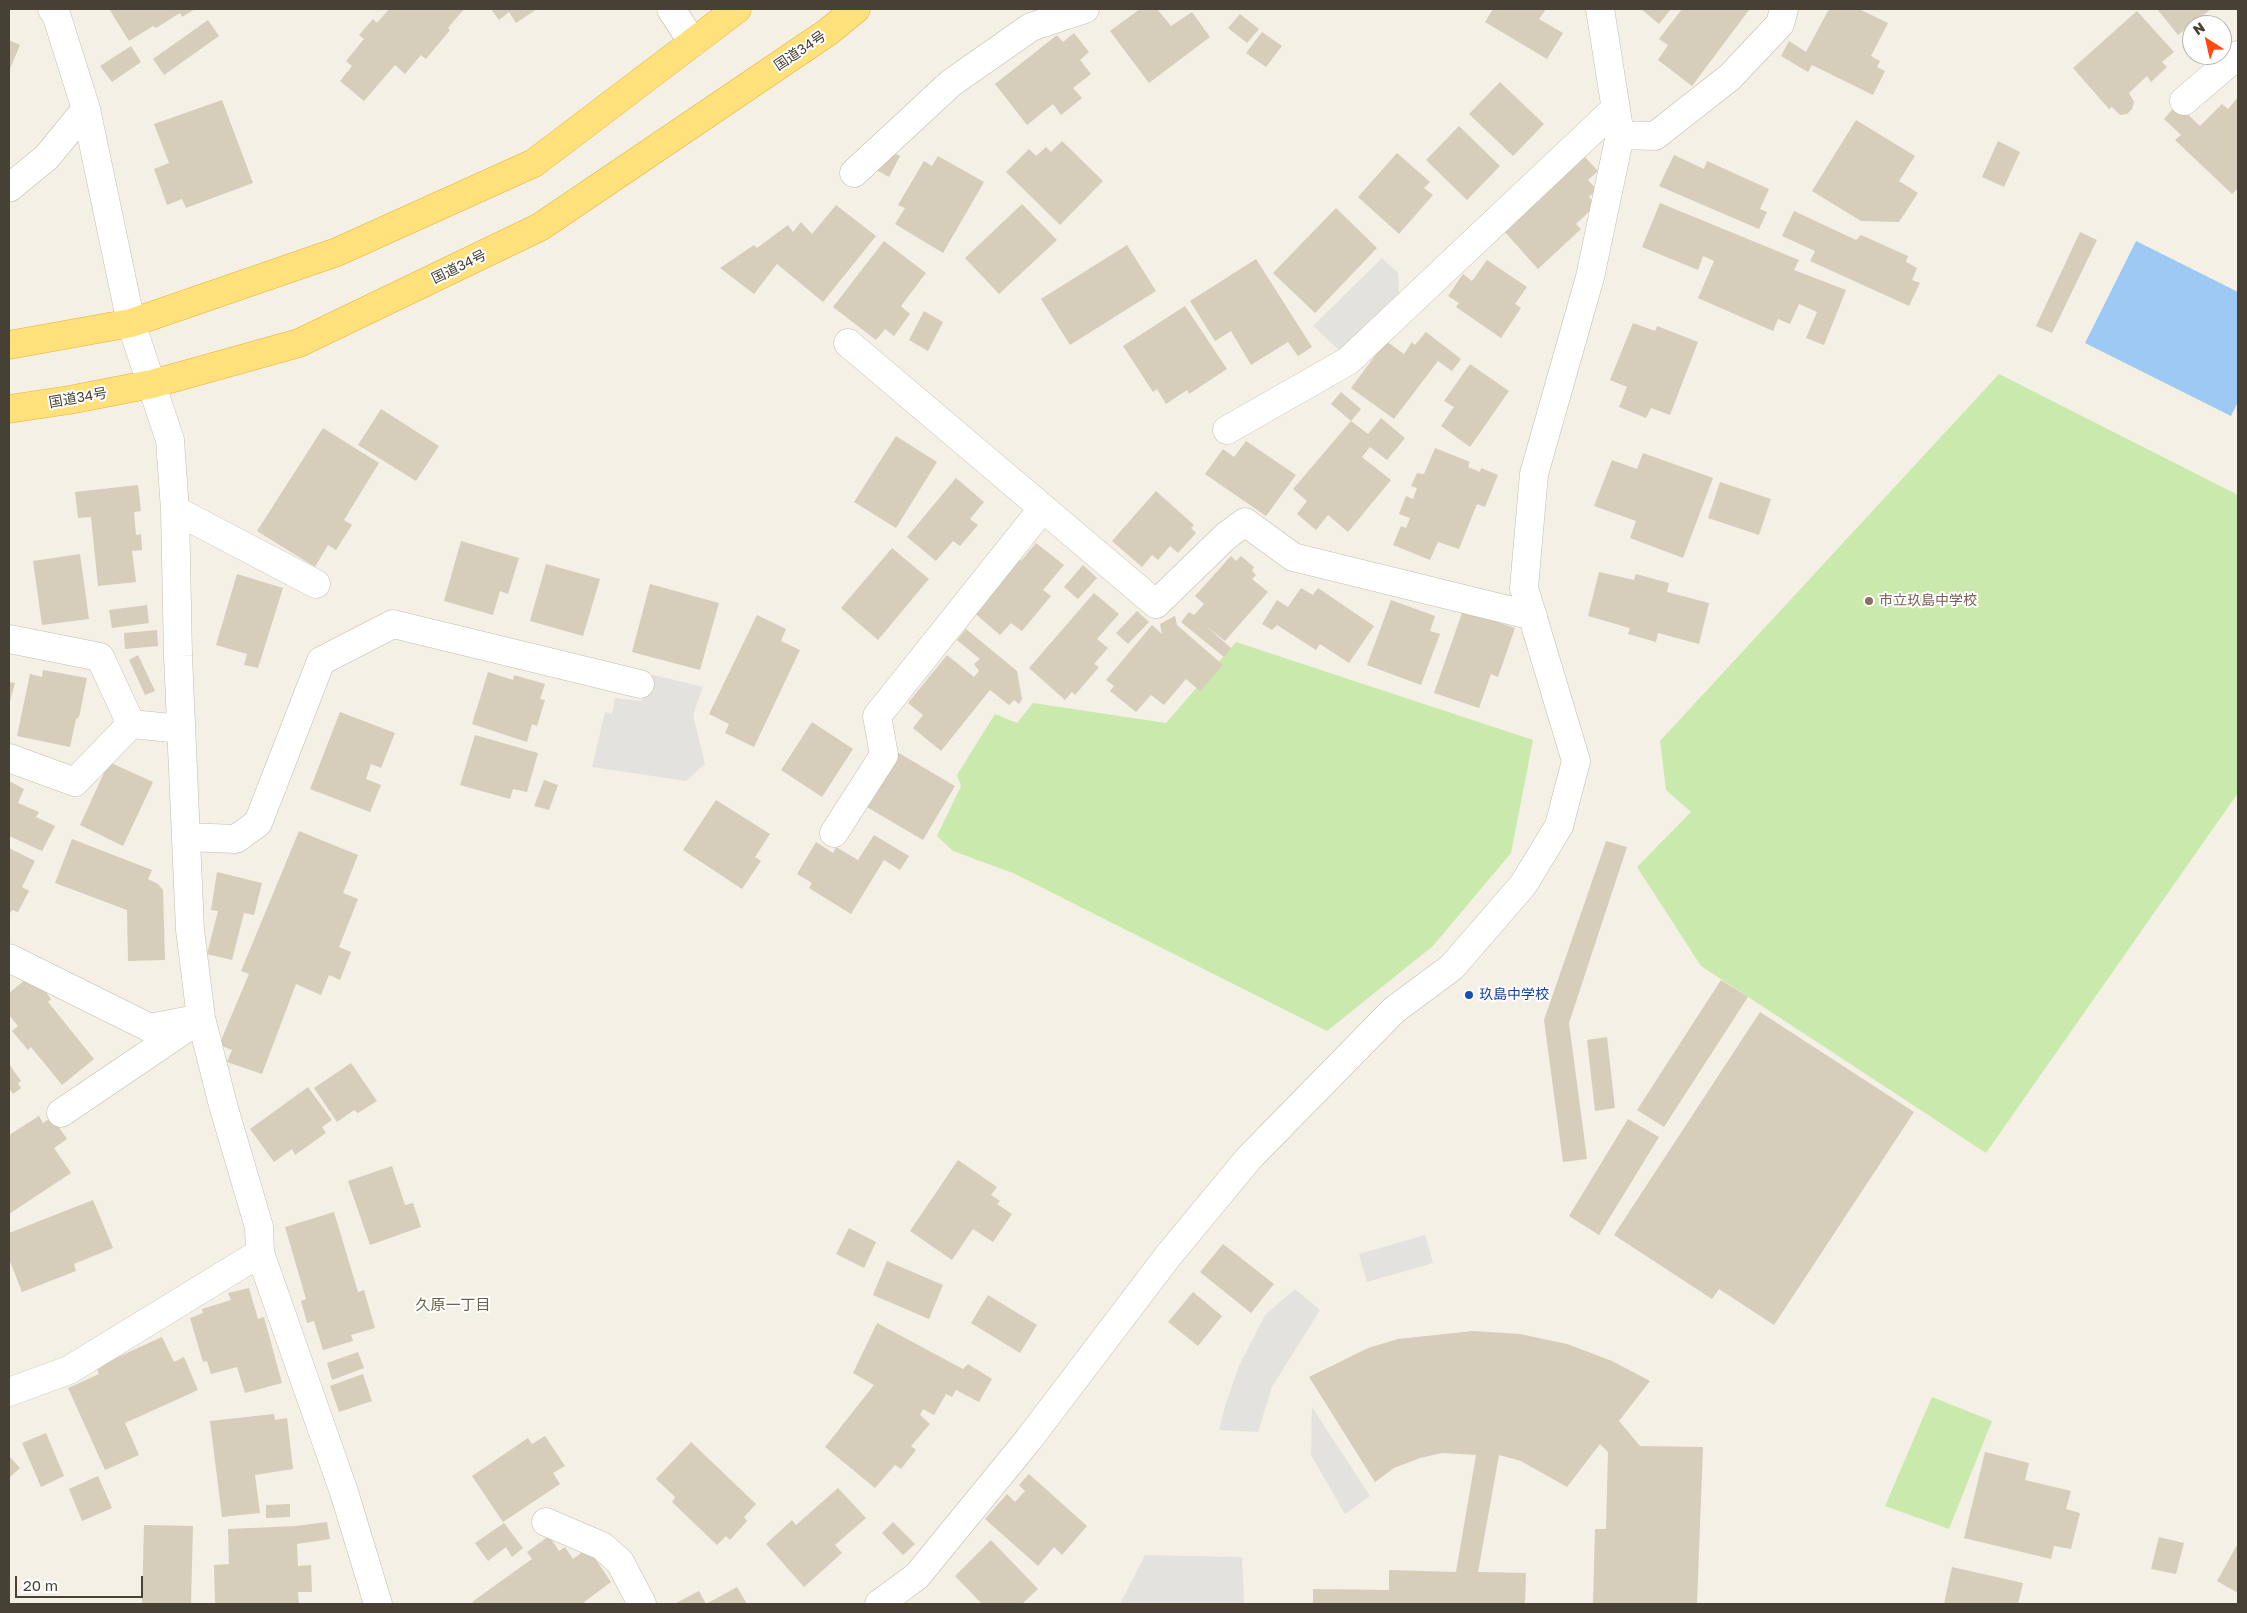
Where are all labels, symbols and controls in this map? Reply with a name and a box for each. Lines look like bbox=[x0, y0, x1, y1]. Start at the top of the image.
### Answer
north arrow bbox=[2182, 15, 2232, 65]
text: N bbox=[2189, 18, 2208, 38]
street label: 国道34号 bbox=[771, 28, 829, 74]
street label: 国道34号 bbox=[429, 247, 489, 287]
street label: 国道34号 bbox=[48, 385, 108, 411]
place label: 市立玖島中学校 bbox=[1879, 593, 1977, 609]
marker: 市立玖島中学校 bbox=[1863, 595, 1875, 607]
place label: 玖島中学校 bbox=[1479, 987, 1549, 1003]
marker: 玖島中学校 bbox=[1463, 989, 1475, 1001]
district label: 久原一丁目 bbox=[416, 1296, 490, 1314]
scale bar bbox=[18, 1566, 145, 1598]
text: 20 m bbox=[23, 1576, 58, 1594]

